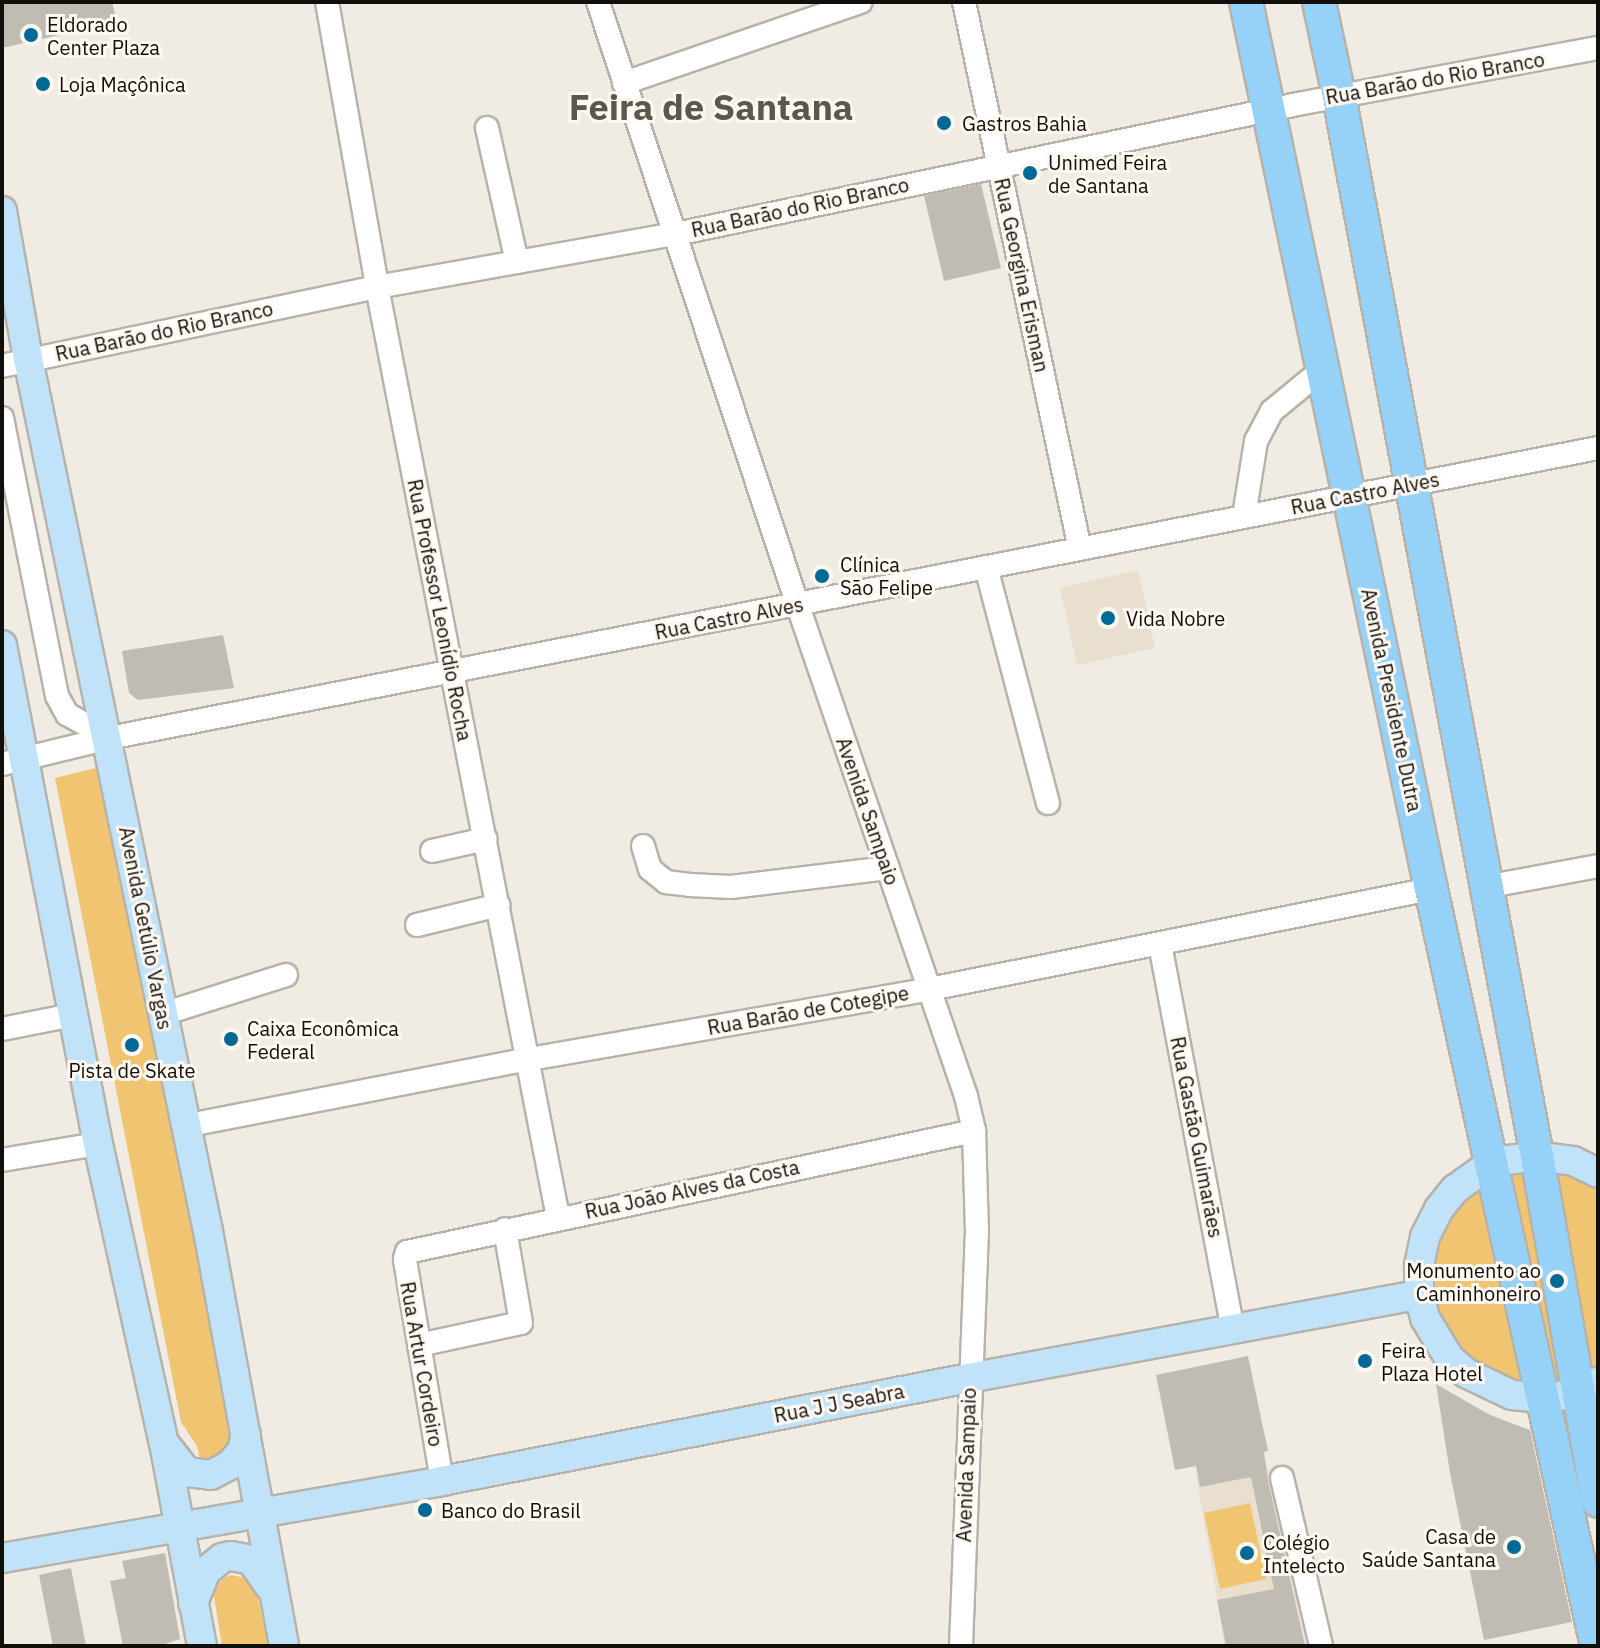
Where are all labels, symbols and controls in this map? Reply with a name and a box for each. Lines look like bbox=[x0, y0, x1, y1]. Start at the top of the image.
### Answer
place label: Eldorado Center Plaza bbox=[47, 12, 160, 59]
marker: Eldorado Center Plaza bbox=[22, 26, 40, 44]
street label: Rua Barão do Rio Branco bbox=[1324, 47, 1546, 109]
place label: Loja Maçônica bbox=[59, 72, 186, 96]
marker: Loja Maçônica bbox=[34, 75, 52, 93]
district label: Feira de Santana bbox=[569, 85, 853, 129]
place label: Gastros Bahia bbox=[962, 111, 1087, 135]
marker: Gastros Bahia bbox=[933, 112, 955, 134]
place label: Unimed Feira de Santana bbox=[1048, 150, 1167, 197]
marker: Unimed Feira de Santana bbox=[1019, 162, 1041, 184]
street label: Rua Barão do Rio Branco bbox=[689, 172, 911, 242]
street label: Rua Georgina Erisman bbox=[990, 176, 1054, 374]
street label: Rua Barão do Rio Branco bbox=[53, 296, 275, 366]
street label: Rua Castro Alves bbox=[1289, 467, 1441, 519]
street label: Rua Professor Leonídio Rocha bbox=[403, 477, 477, 743]
place label: Clínica São Felipe bbox=[840, 552, 933, 599]
marker: Clínica São Felipe bbox=[811, 565, 833, 587]
street label: Avenida Presidente Dutra bbox=[1357, 586, 1427, 814]
street label: Rua Castro Alves bbox=[653, 592, 805, 644]
place label: Vida Nobre bbox=[1126, 606, 1225, 630]
marker: Vida Nobre bbox=[1097, 607, 1119, 629]
street label: Avenida Sampaio bbox=[831, 734, 905, 888]
street label: Avenida Getúlio Vargas bbox=[115, 825, 177, 1031]
street label: Rua Barão de Cotegipe bbox=[705, 980, 911, 1040]
place label: Caixa Econômica Federal bbox=[247, 1016, 399, 1063]
marker: Caixa Econômica Federal bbox=[222, 1030, 240, 1048]
street label: Rua Gastão Guimarães bbox=[1166, 1034, 1228, 1240]
marker: Pista de Skate bbox=[123, 1036, 141, 1054]
place label: Pista de Skate bbox=[68, 1058, 196, 1082]
street label: Rua João Alves da Costa bbox=[583, 1155, 801, 1223]
place label: Monumento ao Caminhoneiro bbox=[1406, 1258, 1541, 1305]
marker: Monumento ao Caminhoneiro bbox=[1548, 1272, 1566, 1290]
street label: Rua Artur Cordeiro bbox=[396, 1280, 448, 1448]
place label: Feira Plaza Hotel bbox=[1381, 1338, 1483, 1385]
marker: Feira Plaza Hotel bbox=[1356, 1352, 1374, 1370]
street label: Rua J J Seabra bbox=[772, 1379, 906, 1427]
street label: Avenida Sampaio bbox=[951, 1387, 981, 1543]
place label: Banco do Brasil bbox=[441, 1498, 581, 1522]
marker: Banco do Brasil bbox=[416, 1501, 434, 1519]
place label: Casa de Saúde Santana bbox=[1362, 1524, 1496, 1571]
place label: Colégio Intelecto bbox=[1263, 1530, 1345, 1577]
marker: Casa de Saúde Santana bbox=[1503, 1536, 1525, 1558]
marker: Colégio Intelecto bbox=[1238, 1544, 1256, 1562]

